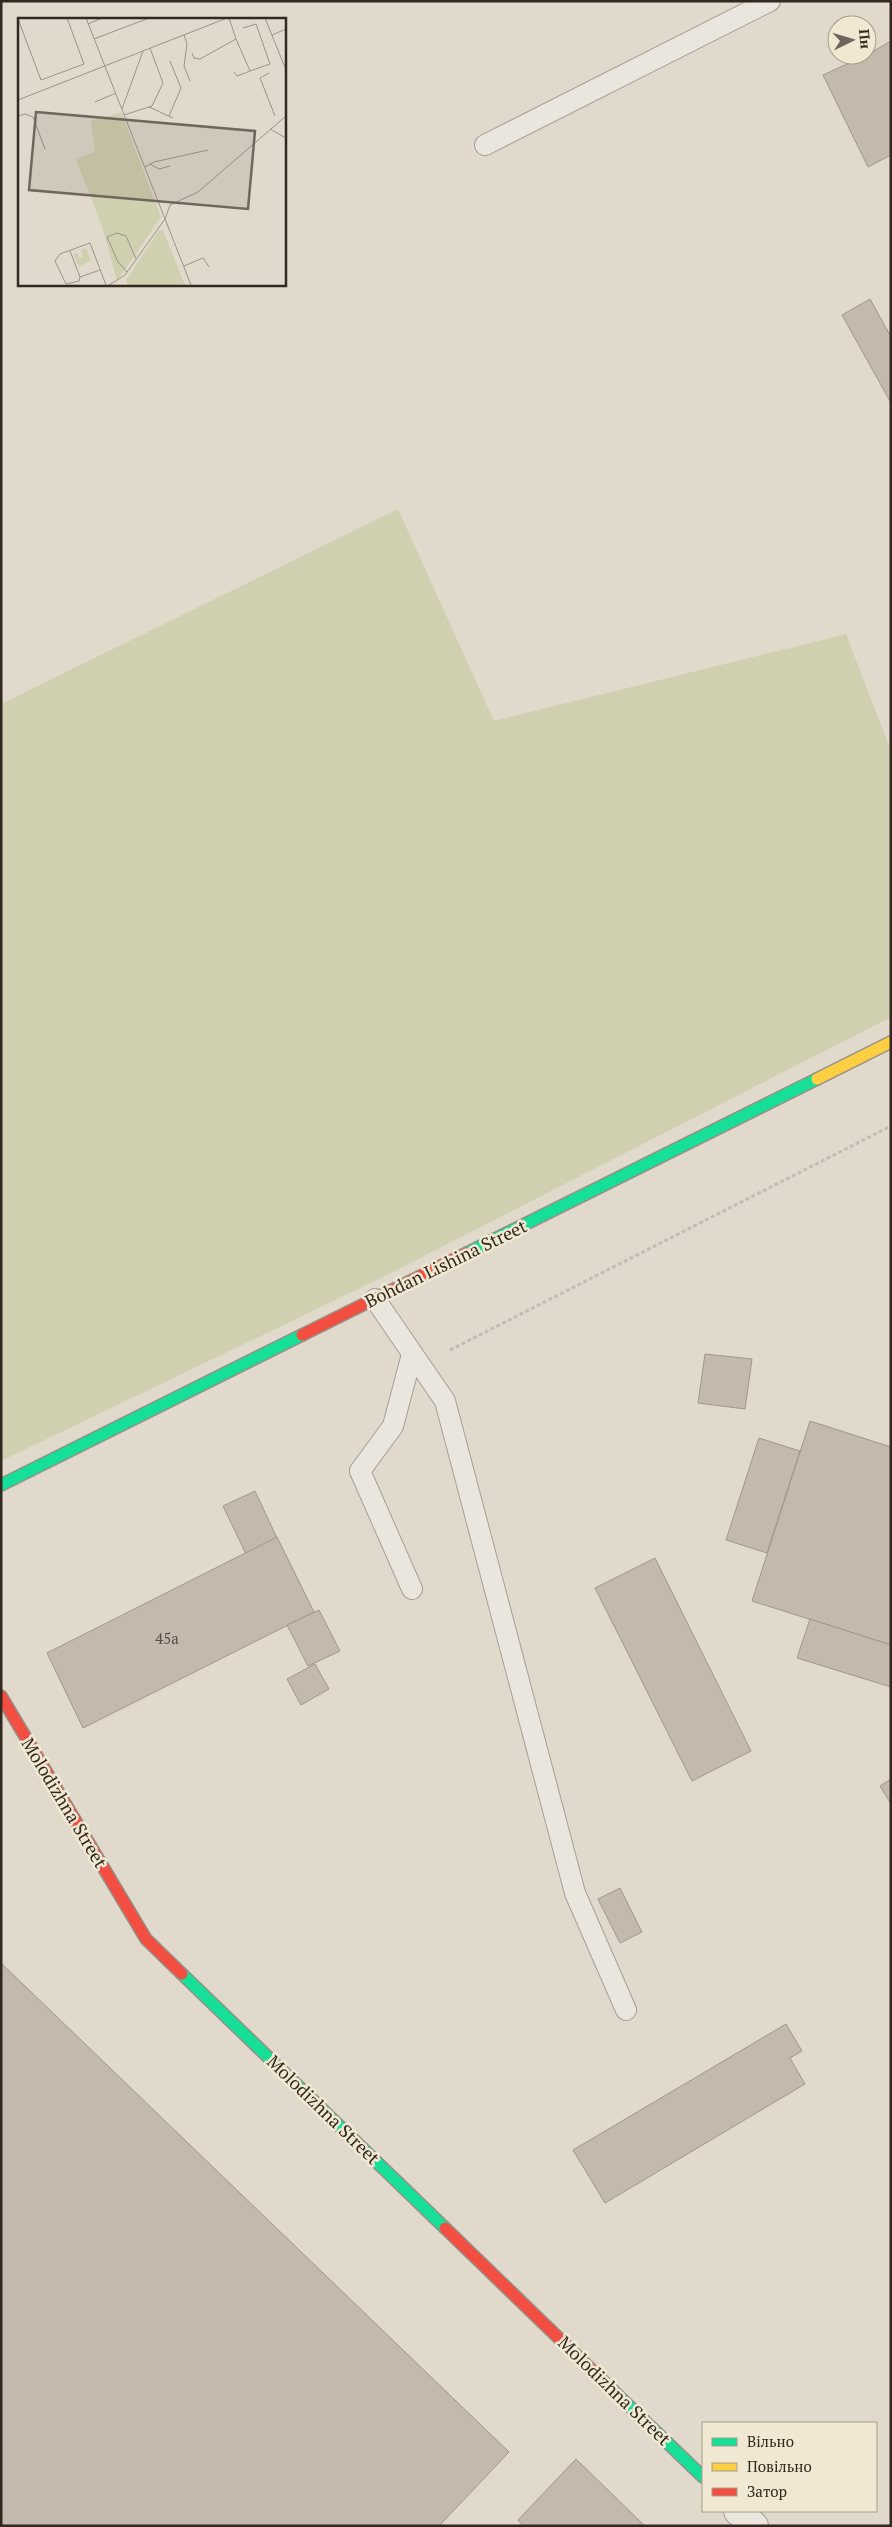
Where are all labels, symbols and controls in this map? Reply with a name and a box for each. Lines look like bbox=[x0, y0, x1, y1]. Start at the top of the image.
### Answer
north arrow bbox=[827, 15, 877, 65]
inset map bbox=[18, 18, 285, 285]
text: Пн bbox=[855, 28, 876, 50]
street label: Bohdan Lishina Street bbox=[361, 1213, 531, 1313]
house number: 45а bbox=[155, 1628, 179, 1648]
street label: Molodizhna Street bbox=[16, 1733, 113, 1872]
street label: Molodizhna Street bbox=[262, 2049, 385, 2169]
street label: Molodizhna Street bbox=[553, 2330, 676, 2450]
legend bbox=[702, 2422, 877, 2512]
text: Вільно bbox=[747, 2431, 794, 2451]
text: Повільно bbox=[747, 2456, 812, 2476]
text: Затор bbox=[747, 2481, 787, 2501]

